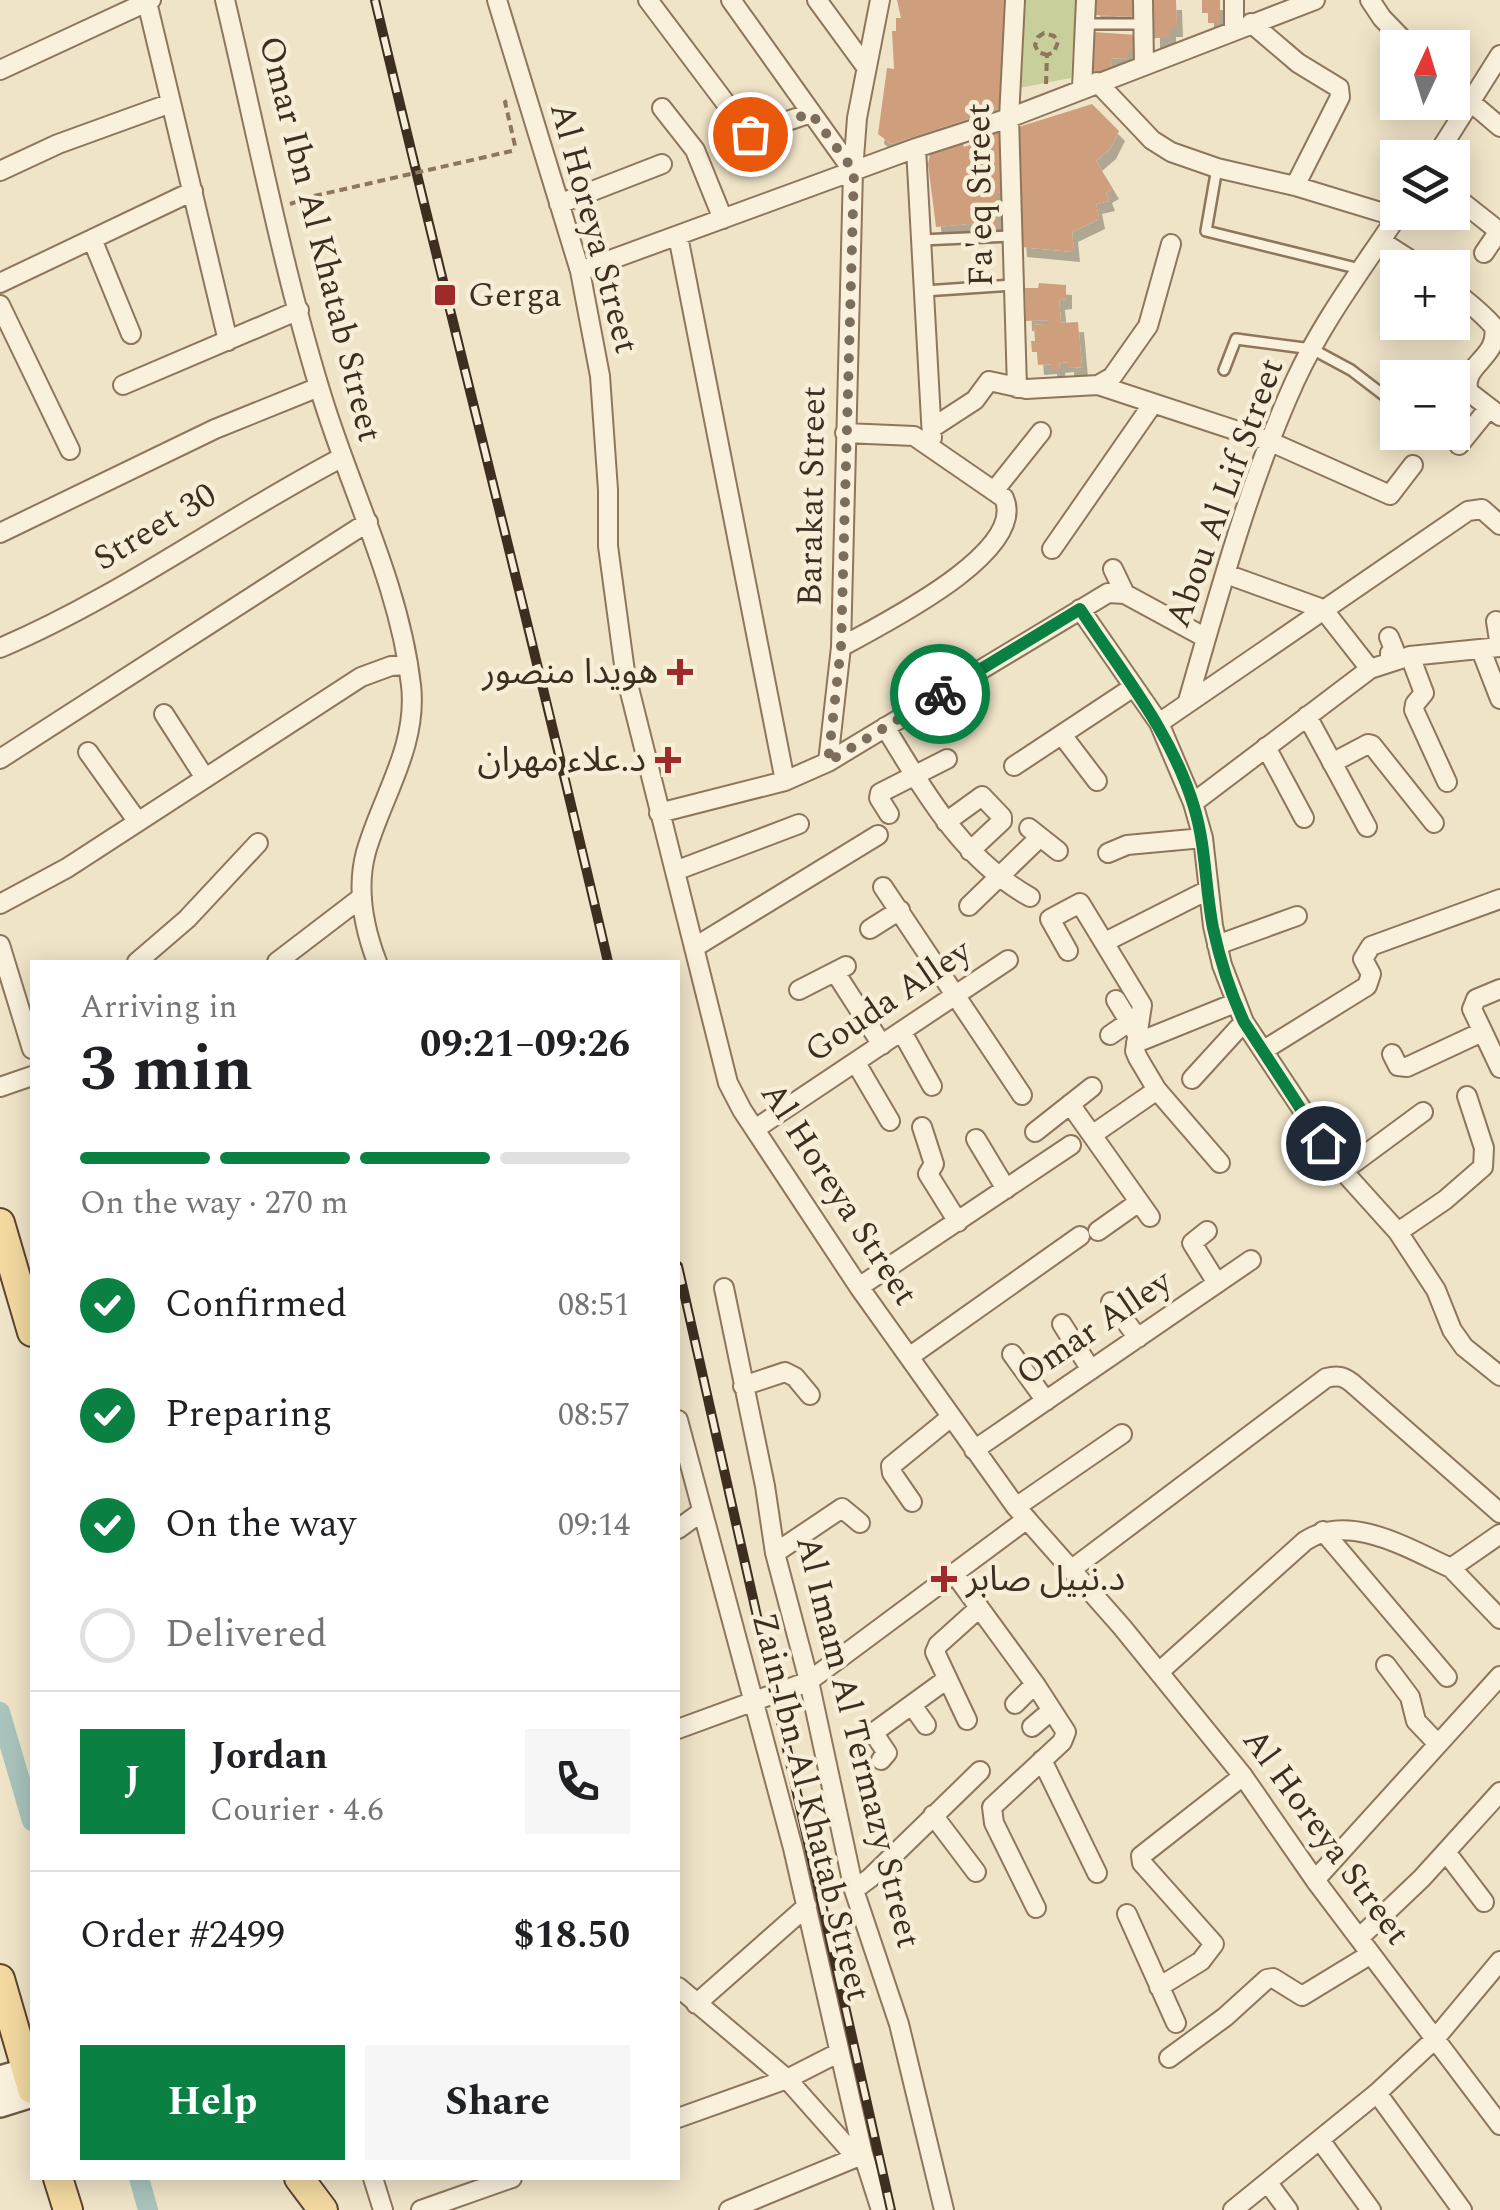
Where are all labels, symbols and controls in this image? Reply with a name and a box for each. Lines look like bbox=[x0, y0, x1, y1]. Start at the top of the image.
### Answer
north arrow bbox=[1380, 30, 1470, 120]
map controls bbox=[1380, 30, 1470, 450]
street label: Omar Ibn Al Khatab Street bbox=[244, 31, 396, 447]
pin bbox=[708, 92, 793, 177]
street label: Al Horeya Street bbox=[535, 97, 653, 359]
street label: Fa'eq Street bbox=[952, 103, 1008, 287]
icon: bag bbox=[723, 107, 778, 162]
button: layers bbox=[1380, 140, 1470, 230]
button: + bbox=[1380, 250, 1470, 340]
place label: Gerga bbox=[468, 269, 562, 322]
marker: Gerga bbox=[432, 282, 458, 308]
street label: Abou Al Lif Street bbox=[1152, 351, 1298, 635]
button: − bbox=[1380, 360, 1470, 450]
street label: Barakat Street bbox=[784, 385, 840, 607]
street label: Street 30 bbox=[83, 469, 227, 585]
courier bbox=[890, 644, 990, 744]
place label: هويدا منصور bbox=[481, 646, 658, 699]
marker: هويدا منصور bbox=[667, 659, 693, 685]
icon: bike bbox=[913, 667, 968, 722]
place label: د.علاء مهران bbox=[477, 734, 646, 787]
marker: د.علاء مهران bbox=[655, 747, 681, 773]
street label: Gouda Alley bbox=[794, 925, 983, 1076]
text: Arriving in bbox=[80, 983, 237, 1032]
text: 09:21–09:26 bbox=[420, 1016, 630, 1074]
text: 3 min bbox=[80, 1020, 253, 1119]
street label: Al Horeya Street bbox=[747, 1072, 931, 1316]
pin bbox=[1281, 1101, 1366, 1186]
icon: home bbox=[1296, 1116, 1351, 1171]
text: On the way · 270 m bbox=[80, 1179, 348, 1228]
street label: Omar Alley bbox=[1005, 1256, 1184, 1400]
text: Confirmed bbox=[165, 1276, 347, 1334]
icon: check bbox=[80, 1278, 135, 1333]
text: 08:51 bbox=[558, 1281, 630, 1330]
text: Preparing bbox=[165, 1386, 332, 1444]
icon: check bbox=[80, 1388, 135, 1443]
text: 08:57 bbox=[558, 1391, 630, 1440]
text: On the way bbox=[165, 1496, 356, 1554]
icon: check bbox=[80, 1498, 135, 1553]
text: 09:14 bbox=[558, 1501, 630, 1550]
street label: Al Imam Al Termazy Street bbox=[781, 1530, 935, 1954]
place label: د.نبيل صابر bbox=[965, 1553, 1125, 1606]
marker: د.نبيل صابر bbox=[931, 1566, 957, 1592]
text: Delivered bbox=[165, 1606, 327, 1664]
street label: Zain Ibn Al Khatab Street bbox=[737, 1607, 885, 2007]
street label: Al Horeya Street bbox=[1229, 1717, 1423, 1957]
text: Jordan bbox=[210, 1728, 328, 1786]
button: phone bbox=[525, 1729, 630, 1834]
text: J bbox=[124, 1752, 141, 1810]
text: Courier · 4.6 bbox=[210, 1786, 383, 1835]
text: Order #2499 bbox=[80, 1907, 285, 1965]
text: $18.50 bbox=[513, 1907, 630, 1965]
button: Help bbox=[80, 2045, 345, 2160]
button: Share bbox=[365, 2045, 630, 2160]

